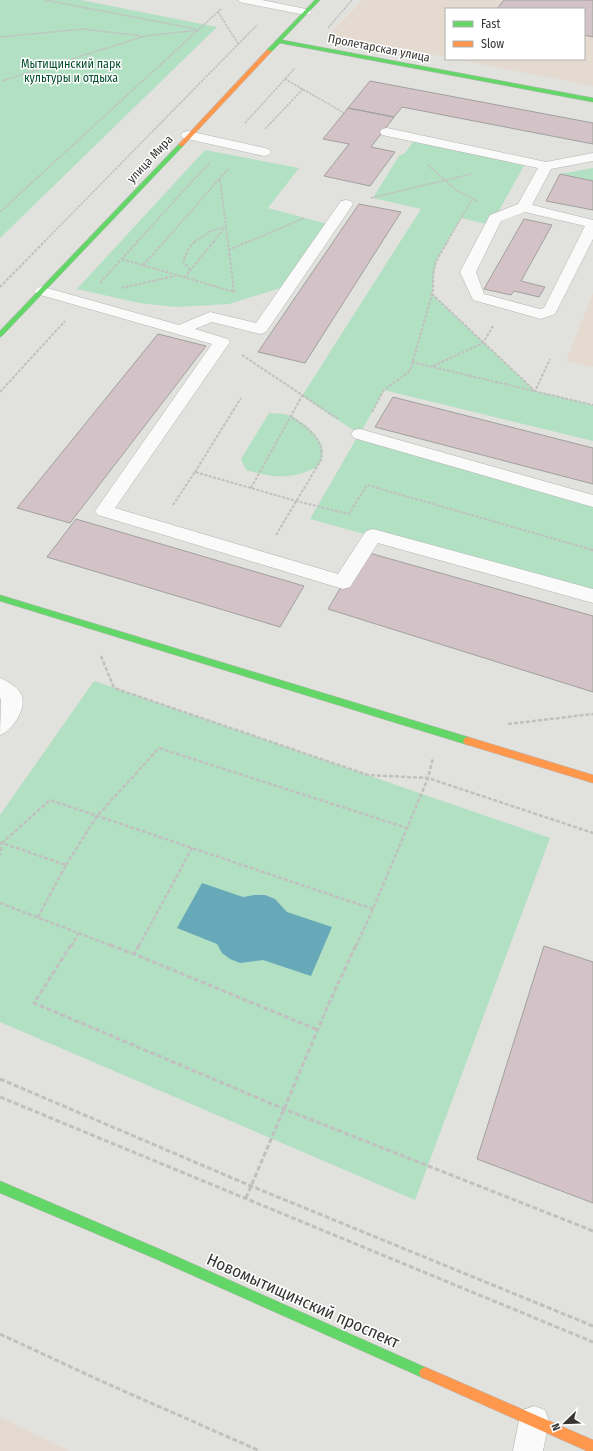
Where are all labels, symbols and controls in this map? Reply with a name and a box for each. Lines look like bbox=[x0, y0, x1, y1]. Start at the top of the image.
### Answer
legend bbox=[445, 8, 585, 60]
text: Fast bbox=[481, 17, 500, 31]
street label: Пролетарская улица bbox=[327, 31, 431, 65]
text: Slow bbox=[481, 37, 504, 51]
park label: Мытищинский парк культуры и отдыха bbox=[21, 57, 121, 85]
street label: улица Мира bbox=[124, 132, 176, 186]
street label: Новомытищинский проспект bbox=[203, 1249, 403, 1353]
north arrow bbox=[545, 1403, 585, 1443]
text: N bbox=[549, 1421, 564, 1432]

